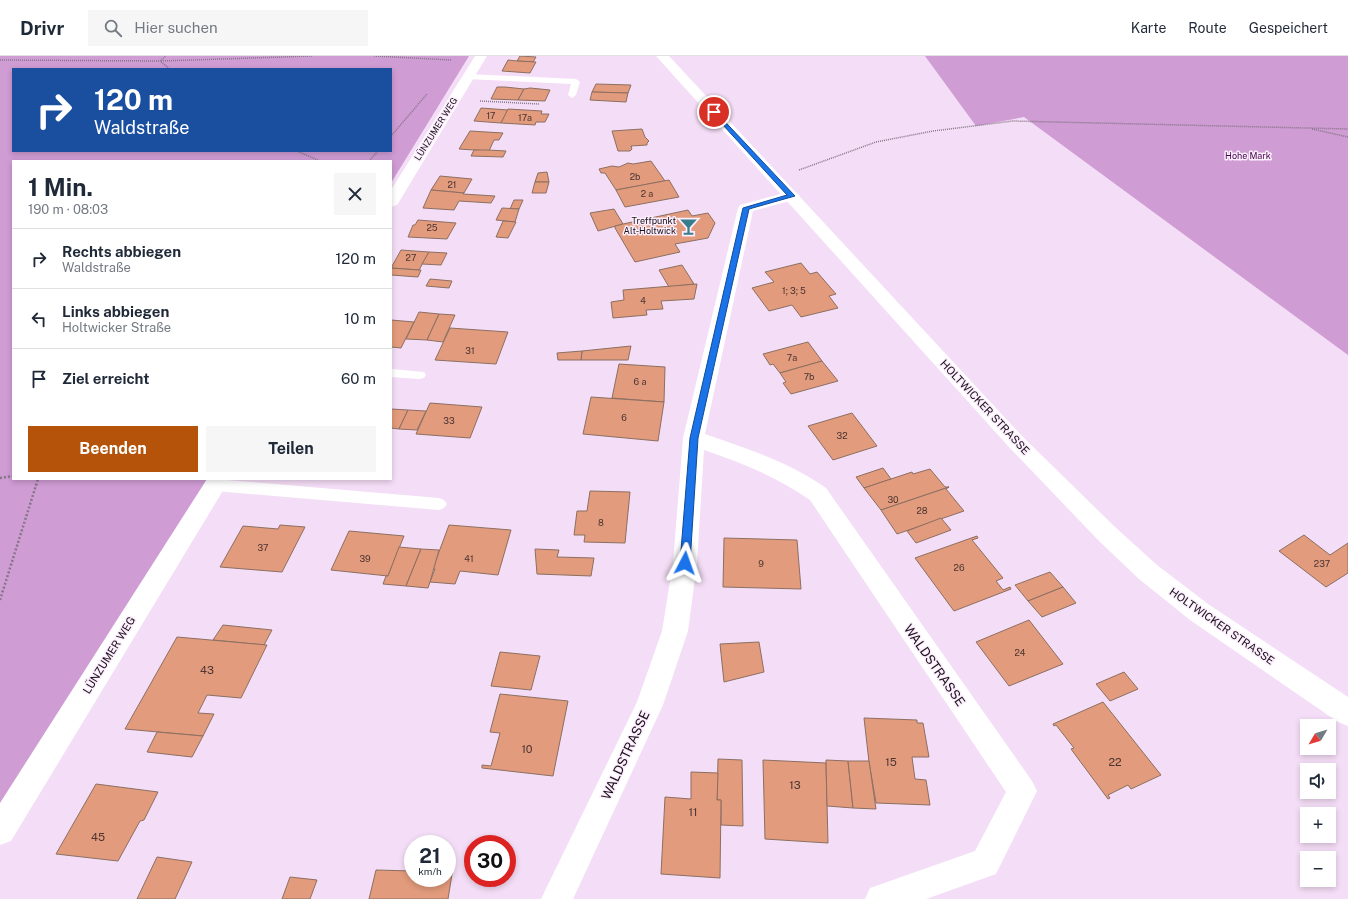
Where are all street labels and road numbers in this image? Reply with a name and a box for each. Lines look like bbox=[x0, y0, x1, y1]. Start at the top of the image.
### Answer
street label: LÜNZUMER WEG bbox=[412, 95, 459, 162]
street label: HOLTWICKER STRASSE bbox=[938, 357, 1032, 457]
street label: HOLTWICKER STRASSE bbox=[1167, 585, 1277, 667]
street label: LÜNZUMER WEG bbox=[80, 614, 138, 696]
street label: WALDSTRASSE bbox=[901, 622, 968, 709]
street label: WALDSTRASSE bbox=[598, 708, 653, 802]

